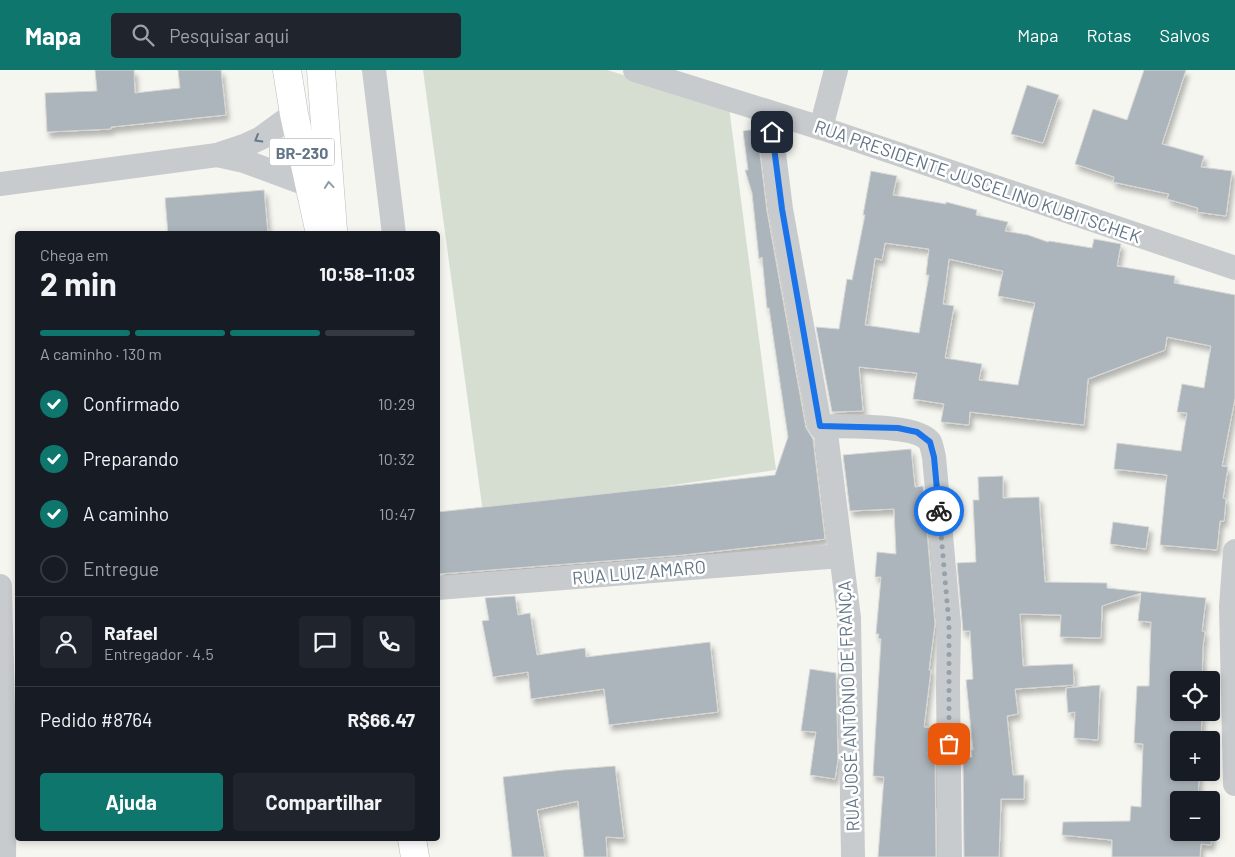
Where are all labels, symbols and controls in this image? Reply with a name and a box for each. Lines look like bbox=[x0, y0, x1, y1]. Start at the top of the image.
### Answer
search box bbox=[111, 13, 461, 58]
text: Mapa bbox=[25, 21, 81, 50]
icon: search bbox=[129, 21, 157, 49]
text: Pesquisar aqui bbox=[169, 24, 289, 47]
text: Mapa bbox=[1017, 24, 1058, 46]
text: Rotas bbox=[1086, 24, 1131, 46]
text: Salvos bbox=[1159, 24, 1210, 46]
pin bbox=[751, 111, 793, 153]
street label: RUA PRESIDENTE JUSCELINO KUBITSCHEK bbox=[812, 115, 1144, 247]
icon: home bbox=[758, 118, 786, 146]
one-way arrow bbox=[254, 132, 263, 142]
road number: BR-230 bbox=[270, 138, 334, 165]
one-way arrow bbox=[324, 181, 335, 189]
text: Chega em bbox=[40, 245, 108, 264]
text: 10:58–11:03 bbox=[319, 262, 415, 285]
text: 2 min bbox=[40, 264, 117, 302]
text: A caminho · 130 m bbox=[40, 344, 162, 363]
icon: check bbox=[40, 390, 68, 418]
text: Confirmado bbox=[83, 392, 180, 415]
text: 10:29 bbox=[378, 394, 415, 413]
icon: check bbox=[40, 445, 68, 473]
text: Preparando bbox=[83, 447, 179, 470]
text: 10:32 bbox=[378, 449, 415, 468]
courier bbox=[914, 486, 964, 536]
icon: bike bbox=[925, 497, 953, 525]
icon: check bbox=[40, 500, 68, 528]
text: A caminho bbox=[83, 502, 169, 525]
text: 10:47 bbox=[379, 504, 415, 523]
street label: RUA LUIZ AMARO bbox=[571, 555, 707, 589]
text: Entregue bbox=[83, 557, 159, 580]
street label: RUA JOSÉ ANTÔNIO DE FRANÇA bbox=[833, 580, 863, 832]
button: person bbox=[40, 616, 92, 668]
button: chat bbox=[299, 616, 351, 668]
button: phone bbox=[363, 616, 415, 668]
text: Rafael bbox=[104, 621, 158, 644]
text: Entregador · 4.5 bbox=[104, 644, 214, 663]
map controls bbox=[1170, 671, 1220, 841]
button: locate bbox=[1170, 671, 1220, 721]
text: Pedido #8764 bbox=[40, 708, 152, 731]
text: R$66.47 bbox=[347, 708, 415, 731]
pin bbox=[928, 723, 970, 765]
icon: bag bbox=[935, 730, 963, 758]
button: + bbox=[1170, 731, 1220, 781]
button: Ajuda bbox=[40, 773, 223, 831]
button: Compartilhar bbox=[233, 773, 415, 831]
button: − bbox=[1170, 791, 1220, 841]

